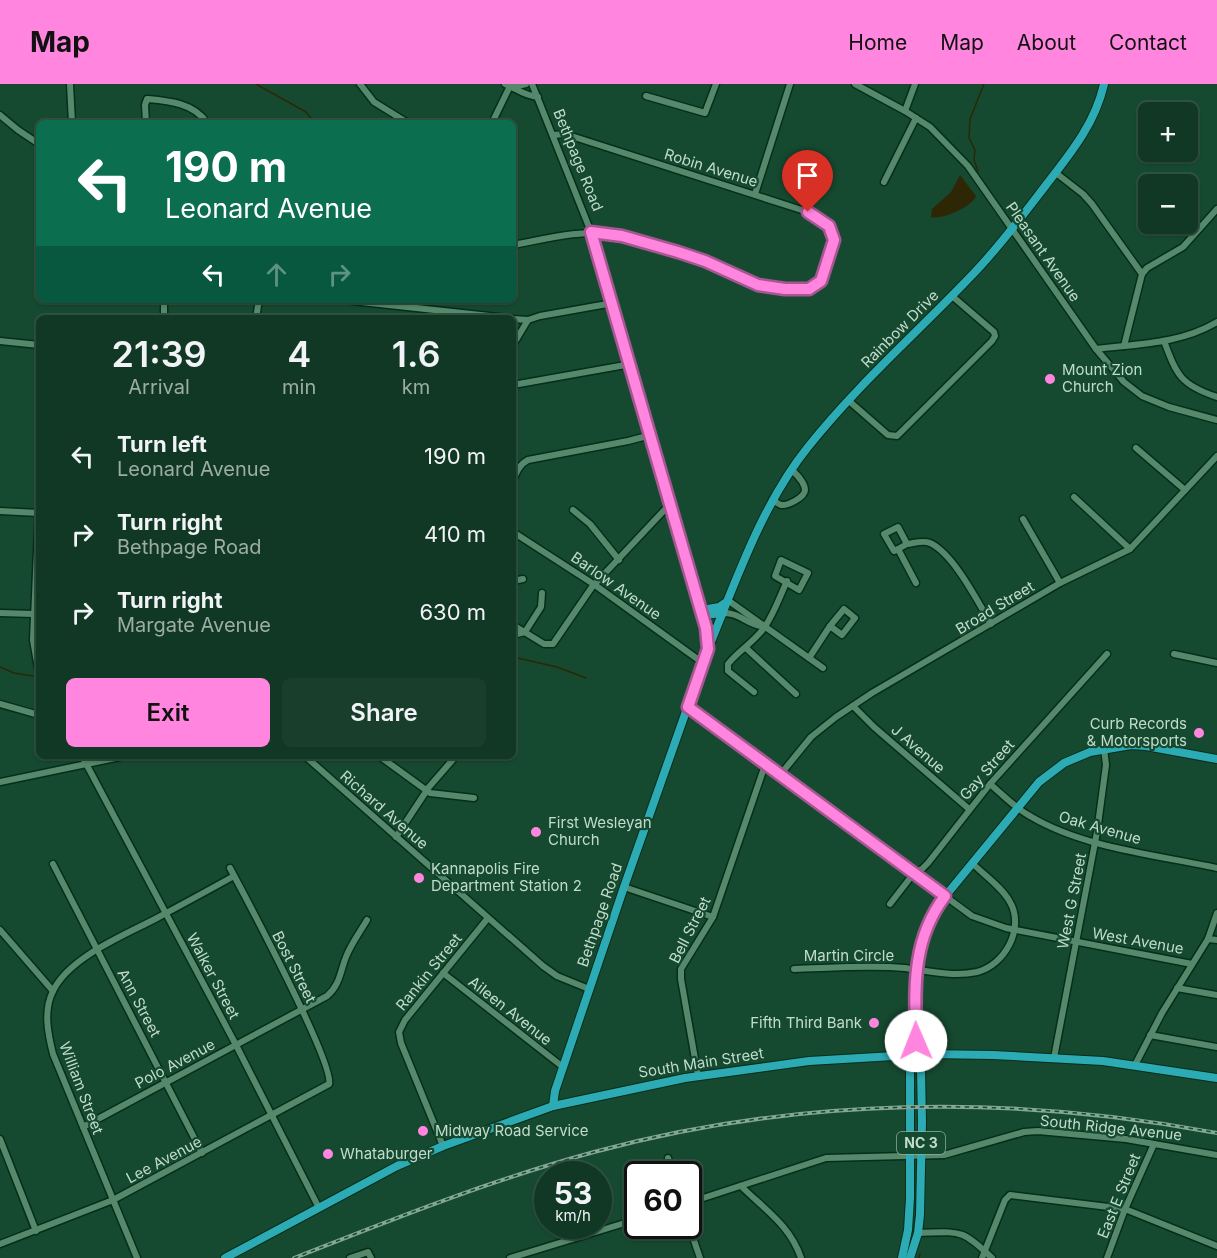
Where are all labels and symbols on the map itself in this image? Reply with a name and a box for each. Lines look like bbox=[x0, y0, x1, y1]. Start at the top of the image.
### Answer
street label: Bethpage Road bbox=[549, 106, 608, 214]
street label: Robin Avenue bbox=[662, 144, 760, 191]
pin bbox=[782, 150, 833, 212]
street label: Pleasant Avenue bbox=[1002, 198, 1085, 305]
street label: Rainbow Drive bbox=[857, 286, 942, 371]
place label: Mount Zion Church bbox=[1062, 360, 1142, 396]
marker: Mount Zion Church bbox=[1043, 372, 1057, 386]
street label: Barlow Avenue bbox=[568, 548, 665, 624]
street label: Broad Street bbox=[952, 577, 1038, 639]
place label: Curb Records & Motorsports bbox=[1087, 714, 1187, 750]
street label: J Avenue bbox=[887, 720, 949, 777]
marker: Curb Records & Motorsports bbox=[1192, 726, 1206, 740]
street label: Gay Street bbox=[955, 735, 1018, 804]
street label: Richard Avenue bbox=[336, 766, 432, 853]
street label: Oak Avenue bbox=[1057, 807, 1144, 848]
place label: First Wesleyan Church bbox=[548, 813, 652, 849]
marker: First Wesleyan Church bbox=[529, 825, 543, 839]
street label: West G Street bbox=[1053, 851, 1090, 951]
place label: Kannapolis Fire Department Station 2 bbox=[431, 859, 582, 895]
street label: Bethpage Road bbox=[573, 860, 626, 969]
marker: Kannapolis Fire Department Station 2 bbox=[412, 871, 426, 885]
street label: Bell Street bbox=[665, 893, 714, 966]
street label: West Avenue bbox=[1091, 923, 1185, 958]
street label: Bost Street bbox=[268, 928, 321, 1006]
street label: Walker Street bbox=[183, 929, 244, 1022]
street label: Rankin Street bbox=[392, 929, 466, 1014]
street label: Martin Circle bbox=[804, 946, 894, 965]
street label: Ann Street bbox=[114, 965, 165, 1040]
street label: Aileen Avenue bbox=[465, 972, 556, 1049]
position arrow bbox=[884, 1009, 948, 1073]
place label: Fifth Third Bank bbox=[750, 1013, 863, 1032]
marker: Fifth Third Bank bbox=[867, 1016, 881, 1030]
street label: Polo Avenue bbox=[131, 1035, 218, 1093]
street label: William Street bbox=[55, 1039, 108, 1137]
street label: South Main Street bbox=[637, 1043, 765, 1082]
street label: South Ridge Avenue bbox=[1039, 1111, 1183, 1144]
place label: Midway Road Service bbox=[435, 1121, 589, 1140]
marker: Midway Road Service bbox=[416, 1124, 430, 1138]
street label: Lee Avenue bbox=[123, 1132, 205, 1187]
road number: NC 3 bbox=[897, 1132, 945, 1154]
place label: Whataburger bbox=[340, 1144, 433, 1163]
marker: Whataburger bbox=[321, 1147, 335, 1161]
street label: East E Street bbox=[1093, 1150, 1144, 1241]
speed limit sign: 60 bbox=[624, 1161, 702, 1239]

